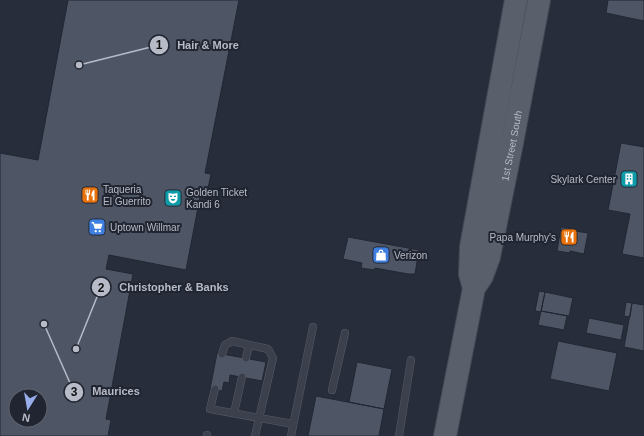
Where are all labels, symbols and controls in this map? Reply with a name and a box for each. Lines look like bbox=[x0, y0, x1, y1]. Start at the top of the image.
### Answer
callout: Hair & More bbox=[149, 33, 247, 56]
text: 1 bbox=[156, 38, 163, 52]
text: Hair & More bbox=[177, 39, 239, 51]
street label: 1st Street South bbox=[499, 109, 524, 182]
building icon: Skylark Center bbox=[619, 169, 639, 189]
place label: Skylark Center bbox=[550, 174, 617, 185]
place label: Taqueria El Guerrito bbox=[103, 184, 151, 207]
restaurant icon: Taqueria El Guerrito bbox=[80, 185, 100, 205]
place label: Golden Ticket Kandi 6 bbox=[186, 187, 247, 210]
theatre icon: Golden Ticket Kandi 6 bbox=[163, 188, 183, 208]
supermarket icon: Uptown Willmar bbox=[87, 217, 107, 237]
place label: Uptown Willmar bbox=[110, 222, 181, 233]
restaurant icon: Papa Murphy's bbox=[559, 227, 579, 247]
place label: Papa Murphy's bbox=[490, 232, 556, 243]
shop icon: Verizon bbox=[371, 245, 391, 265]
place label: Verizon bbox=[394, 250, 427, 261]
callout: Christopher & Banks bbox=[91, 276, 236, 299]
text: 2 bbox=[98, 281, 105, 295]
text: Christopher & Banks bbox=[119, 281, 229, 293]
callout: Maurices bbox=[64, 380, 148, 403]
text: 3 bbox=[71, 385, 78, 399]
text: Maurices bbox=[92, 385, 140, 397]
north arrow bbox=[8, 388, 48, 428]
text: N bbox=[21, 411, 31, 424]

